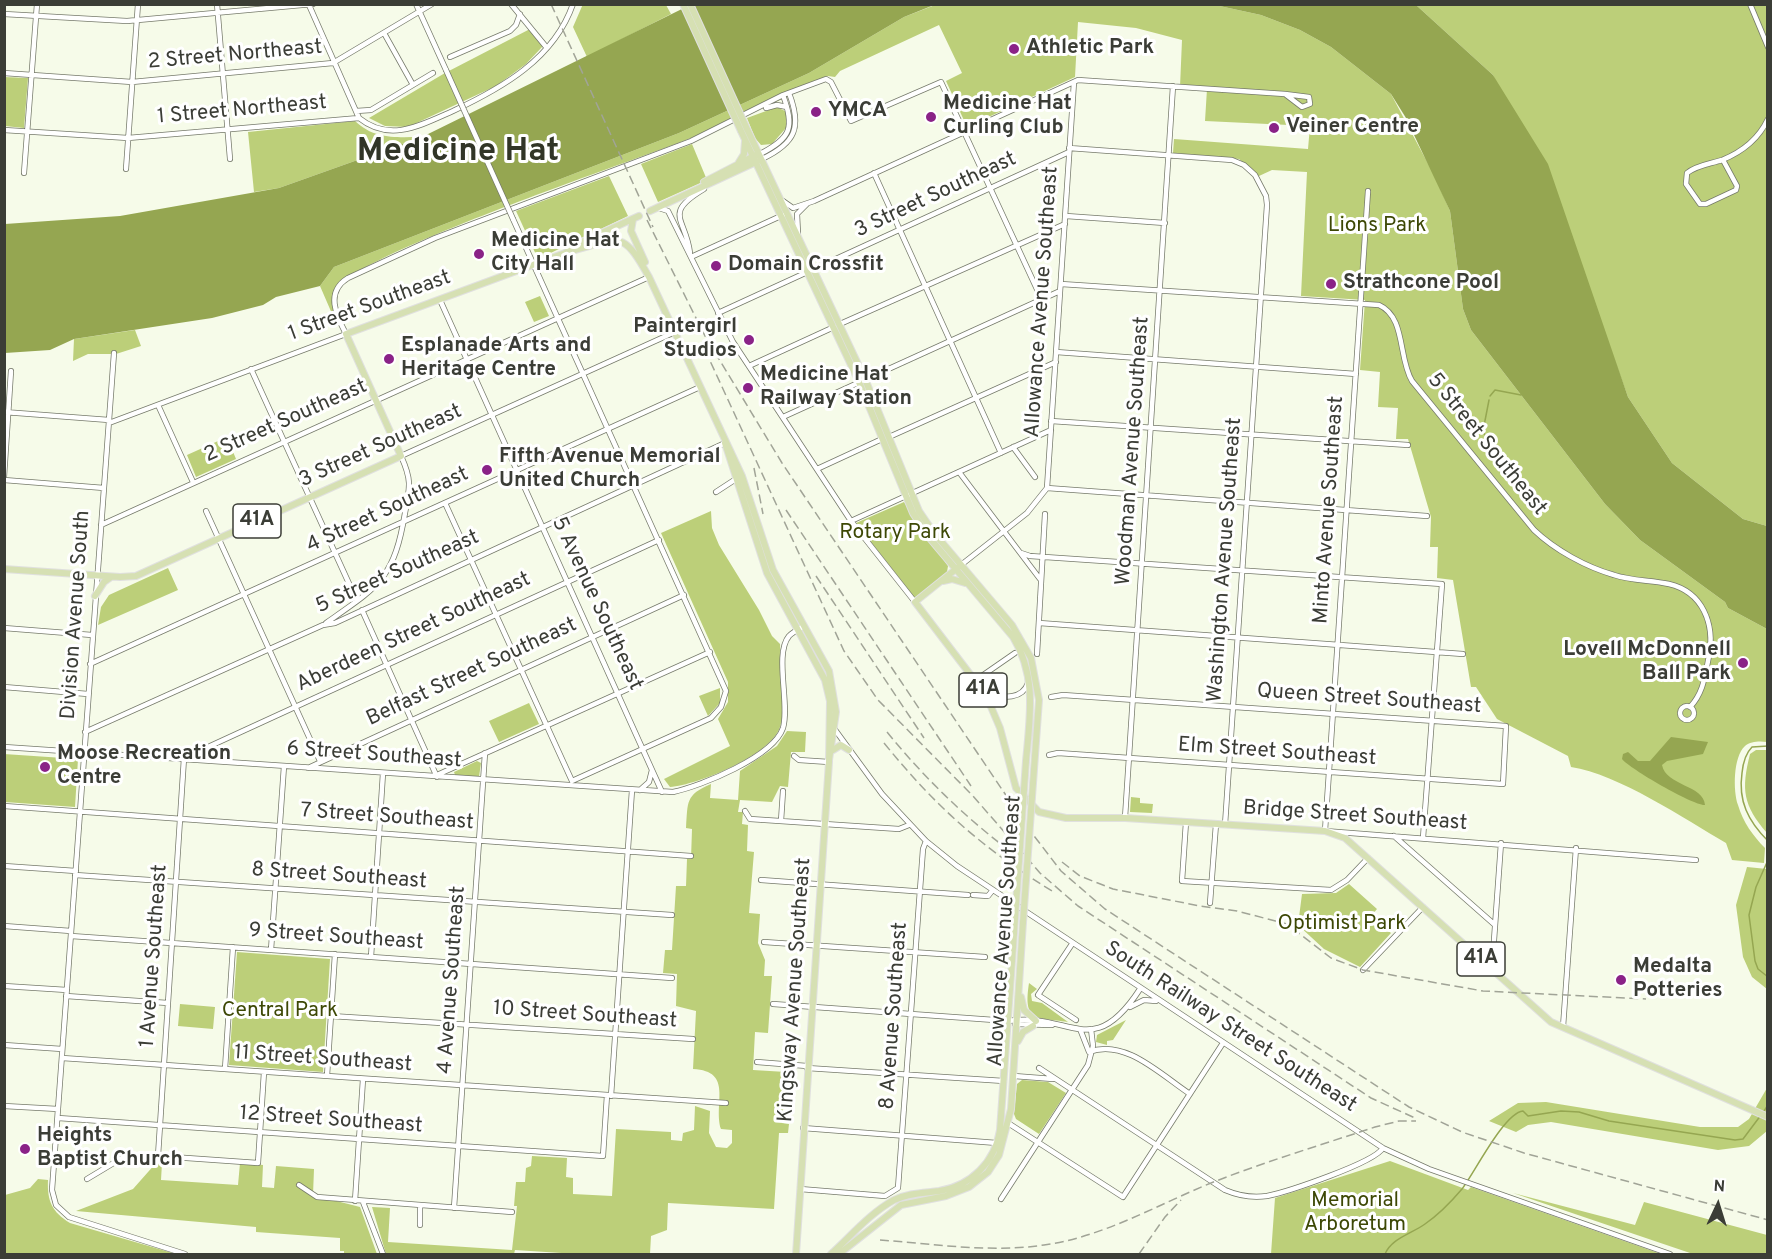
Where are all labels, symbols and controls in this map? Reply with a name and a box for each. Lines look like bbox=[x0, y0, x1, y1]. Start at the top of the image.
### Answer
street label: 2 Street Northeast bbox=[147, 36, 323, 76]
place label: Athletic Park bbox=[1026, 36, 1154, 62]
marker: Athletic Park bbox=[1007, 42, 1021, 56]
street label: 1 Street Northeast bbox=[156, 91, 328, 131]
place label: Medicine Hat Curling Club bbox=[943, 92, 1072, 142]
place label: YMCA bbox=[828, 99, 887, 125]
marker: YMCA bbox=[809, 105, 823, 119]
marker: Medicine Hat Curling Club bbox=[924, 110, 938, 124]
place label: Veiner Centre bbox=[1286, 115, 1419, 141]
marker: Veiner Centre bbox=[1267, 121, 1281, 135]
district label: Medicine Hat bbox=[357, 133, 559, 173]
street label: 3 Street Southeast bbox=[851, 147, 1021, 245]
street label: Allowance Avenue Southeast bbox=[1021, 165, 1065, 439]
park label: Lions Park bbox=[1328, 214, 1426, 240]
place label: Medicine Hat City Hall bbox=[491, 229, 620, 279]
marker: Medicine Hat City Hall bbox=[472, 247, 486, 261]
place label: Domain Crossfit bbox=[728, 253, 884, 279]
marker: Domain Crossfit bbox=[709, 259, 723, 273]
street label: 1 Street Southeast bbox=[285, 266, 455, 348]
place label: Strathcone Pool bbox=[1343, 271, 1499, 297]
marker: Strathcone Pool bbox=[1324, 277, 1338, 291]
place label: Paintergirl Studios bbox=[633, 315, 737, 365]
street label: Woodman Avenue Southeast bbox=[1112, 316, 1156, 586]
marker: Paintergirl Studios bbox=[742, 333, 756, 347]
place label: Esplanade Arts and Heritage Centre bbox=[401, 334, 591, 384]
marker: Esplanade Arts and Heritage Centre bbox=[382, 352, 396, 366]
place label: Medicine Hat Railway Station bbox=[760, 363, 912, 413]
street label: 5 Street Southeast bbox=[1421, 369, 1551, 521]
street label: 2 Street Southeast bbox=[201, 375, 371, 469]
marker: Medicine Hat Railway Station bbox=[741, 381, 755, 395]
street label: Minto Avenue Southeast bbox=[1309, 395, 1351, 625]
street label: 3 Street Southeast bbox=[296, 400, 466, 494]
street label: Washington Avenue Southeast bbox=[1203, 417, 1249, 703]
place label: Fifth Avenue Memorial United Church bbox=[499, 445, 721, 495]
street label: 4 Street Southeast bbox=[303, 462, 473, 560]
marker: Fifth Avenue Memorial United Church bbox=[480, 463, 494, 477]
road number: 41A bbox=[233, 504, 281, 538]
street label: Division Avenue South bbox=[57, 510, 97, 720]
street label: 5 Avenue Southeast bbox=[545, 513, 647, 695]
park label: Rotary Park bbox=[839, 521, 951, 547]
street label: 5 Street Southeast bbox=[313, 526, 483, 620]
street label: Aberdeen Street Southeast bbox=[293, 568, 535, 698]
street label: Belfast Street Southeast bbox=[363, 613, 581, 733]
place label: Lovell McDonnell Ball Park bbox=[1563, 638, 1731, 688]
marker: Lovell McDonnell Ball Park bbox=[1736, 656, 1750, 670]
road number: 41A bbox=[959, 673, 1007, 707]
street label: Queen Street Southeast bbox=[1256, 680, 1482, 720]
street label: Elm Street Southeast bbox=[1177, 733, 1377, 773]
street label: 6 Street Southeast bbox=[286, 737, 462, 775]
place label: Moose Recreation Centre bbox=[57, 742, 231, 792]
marker: Moose Recreation Centre bbox=[38, 760, 52, 774]
street label: Allowance Avenue Southeast bbox=[984, 794, 1028, 1068]
street label: Bridge Street Southeast bbox=[1242, 797, 1468, 837]
street label: 7 Street Southeast bbox=[299, 799, 475, 837]
street label: Kingsway Avenue Southeast bbox=[774, 857, 818, 1123]
street label: 8 Street Southeast bbox=[250, 858, 428, 896]
street label: 1 Avenue Southeast bbox=[136, 864, 174, 1048]
street label: 4 Avenue Southeast bbox=[434, 885, 472, 1075]
park label: Optimist Park bbox=[1278, 912, 1406, 938]
street label: 9 Street Southeast bbox=[248, 919, 424, 957]
street label: 8 Avenue Southeast bbox=[876, 921, 914, 1111]
street label: South Railway Street Southeast bbox=[1099, 937, 1361, 1119]
road number: 41A bbox=[1457, 942, 1505, 976]
place label: Medalta Potteries bbox=[1633, 955, 1723, 1005]
marker: Medalta Potteries bbox=[1614, 973, 1628, 987]
street label: 10 Street Southeast bbox=[492, 997, 678, 1035]
park label: Central Park bbox=[222, 999, 338, 1025]
street label: 11 Street Southeast bbox=[233, 1041, 413, 1079]
street label: 12 Street Southeast bbox=[239, 1102, 423, 1140]
place label: Heights Baptist Church bbox=[37, 1124, 183, 1174]
marker: Heights Baptist Church bbox=[18, 1142, 32, 1156]
north arrow bbox=[1688, 1175, 1748, 1235]
text: N bbox=[1713, 1177, 1726, 1197]
park label: Memorial Arboretum bbox=[1304, 1189, 1406, 1239]

